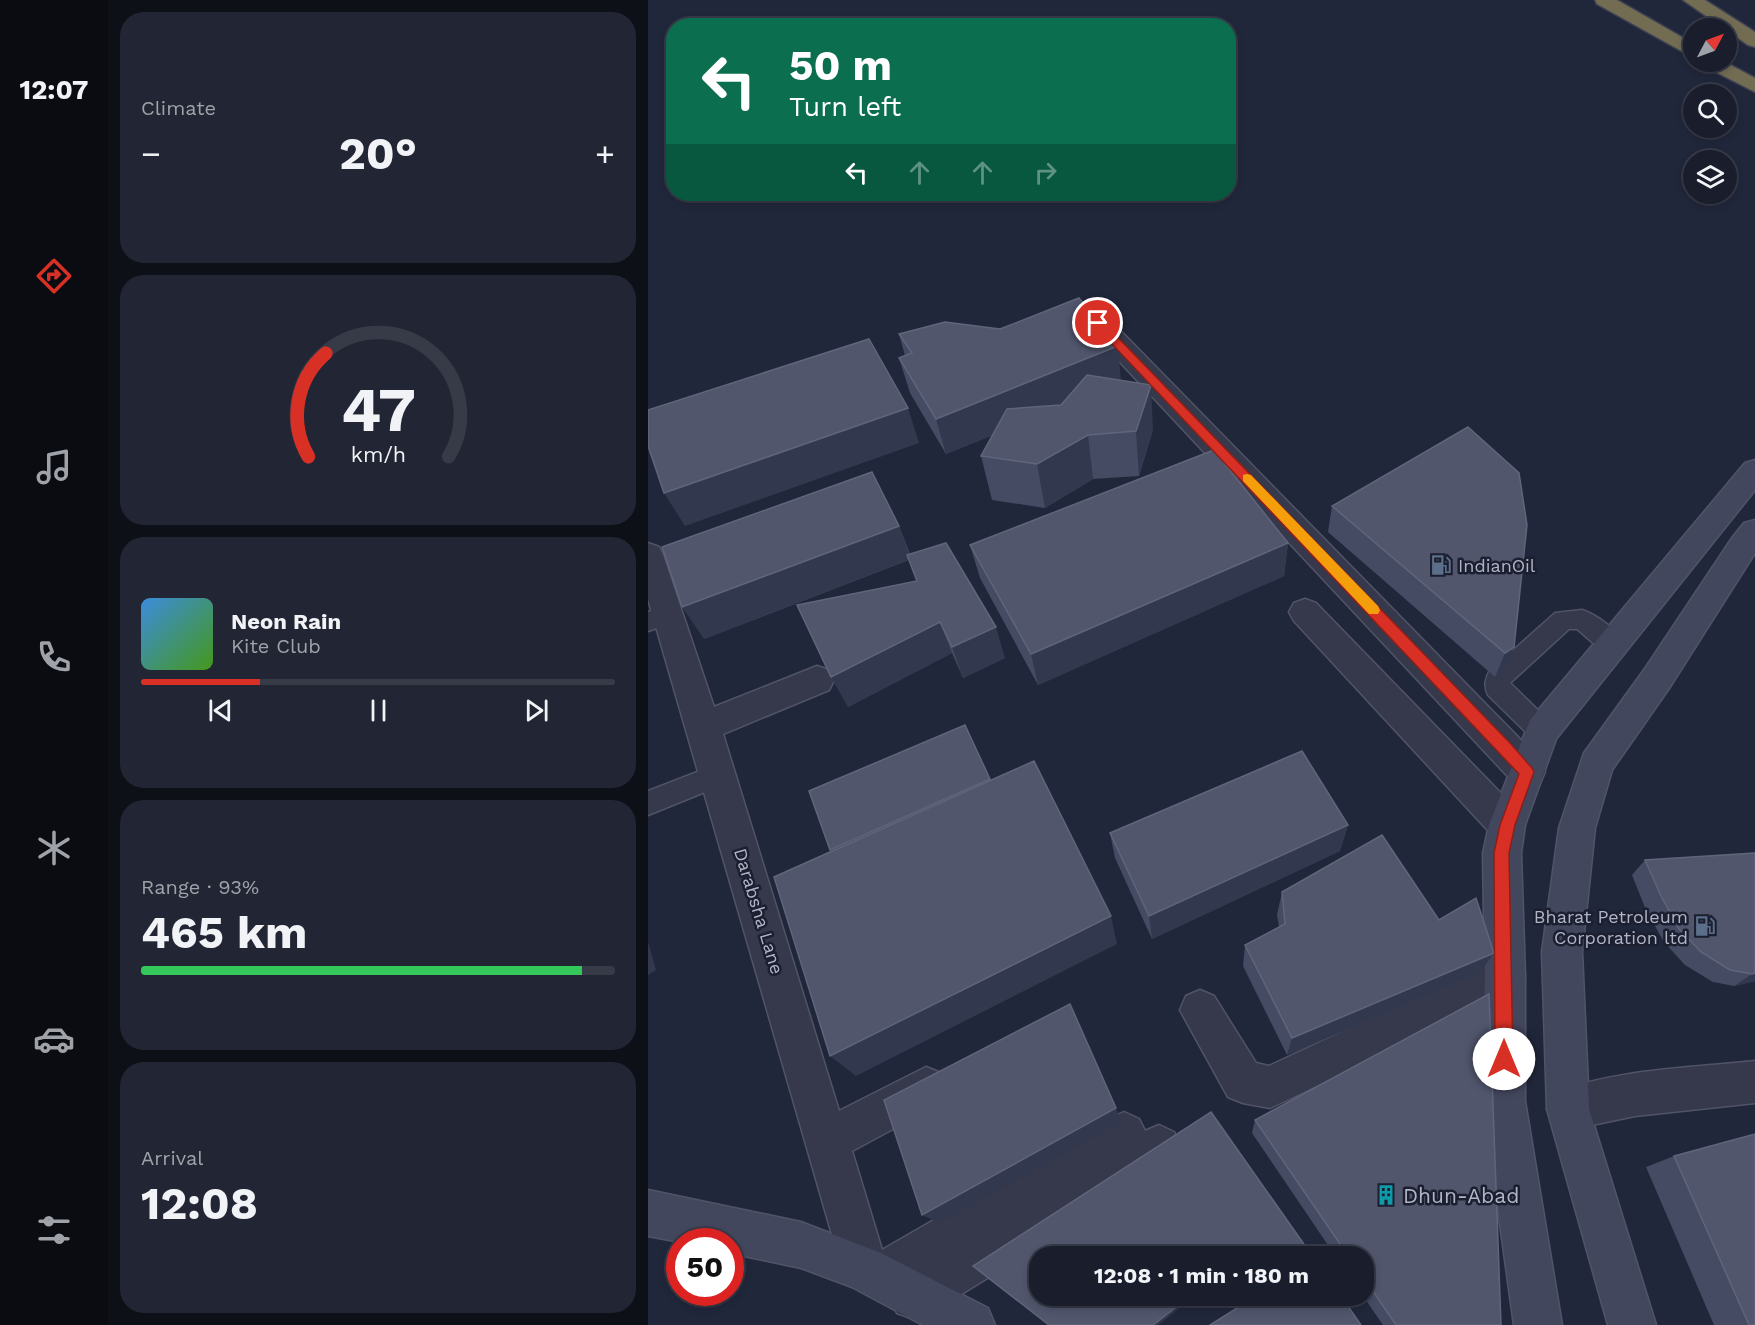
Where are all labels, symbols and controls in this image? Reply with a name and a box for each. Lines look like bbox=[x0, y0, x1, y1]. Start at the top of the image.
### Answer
north arrow bbox=[1683, 18, 1737, 72]
map controls bbox=[1683, 18, 1737, 204]
text: 50 m bbox=[789, 41, 892, 90]
icon: left bbox=[690, 42, 768, 120]
text: 12:07 bbox=[20, 74, 89, 106]
button: search bbox=[1683, 84, 1737, 138]
text: Turn left bbox=[789, 91, 901, 123]
text: Climate bbox=[141, 96, 216, 120]
text: 20° bbox=[339, 127, 417, 180]
text: − bbox=[141, 134, 161, 173]
text: + bbox=[595, 134, 615, 173]
button: layers bbox=[1683, 150, 1737, 204]
icon: left bbox=[840, 156, 873, 189]
icon: ahead bbox=[903, 156, 936, 189]
icon: ahead bbox=[966, 156, 999, 189]
icon: right bbox=[1029, 156, 1062, 189]
icon: directions bbox=[33, 255, 75, 297]
pin bbox=[1072, 297, 1123, 348]
icon: arrive bbox=[1081, 306, 1114, 339]
text: 47 bbox=[340, 373, 416, 446]
text: km/h bbox=[350, 442, 406, 467]
icon: music bbox=[33, 446, 75, 488]
fuel station icon: IndianOil bbox=[1429, 553, 1453, 577]
place label: IndianOil bbox=[1458, 555, 1536, 576]
text: Neon Rain bbox=[231, 609, 341, 634]
text: Kite Club bbox=[231, 634, 321, 658]
icon: phone bbox=[33, 636, 75, 678]
icon: previous bbox=[204, 694, 237, 727]
icon: pause bbox=[362, 694, 395, 727]
icon: next bbox=[520, 694, 553, 727]
icon: climate bbox=[33, 827, 75, 869]
street label: Darabsha Lane bbox=[730, 845, 788, 977]
text: Range · 93% bbox=[141, 875, 259, 899]
text: 465 km bbox=[141, 906, 307, 959]
place label: Bharat Petroleum Corporation ltd bbox=[1534, 906, 1688, 948]
fuel station icon: Bharat Petroleum Corporation ltd bbox=[1693, 914, 1717, 938]
icon: car bbox=[33, 1018, 75, 1060]
position arrow bbox=[1472, 1027, 1536, 1091]
text: Arrival bbox=[141, 1146, 203, 1170]
text: 12:08 bbox=[141, 1177, 258, 1230]
building icon: Dhun-Abad bbox=[1374, 1183, 1398, 1207]
place label: Dhun-Abad bbox=[1403, 1183, 1519, 1208]
icon: filters bbox=[33, 1209, 75, 1251]
speed limit sign: 50 bbox=[666, 1228, 744, 1306]
text: 12:08 · 1 min · 180 m bbox=[1094, 1263, 1309, 1288]

